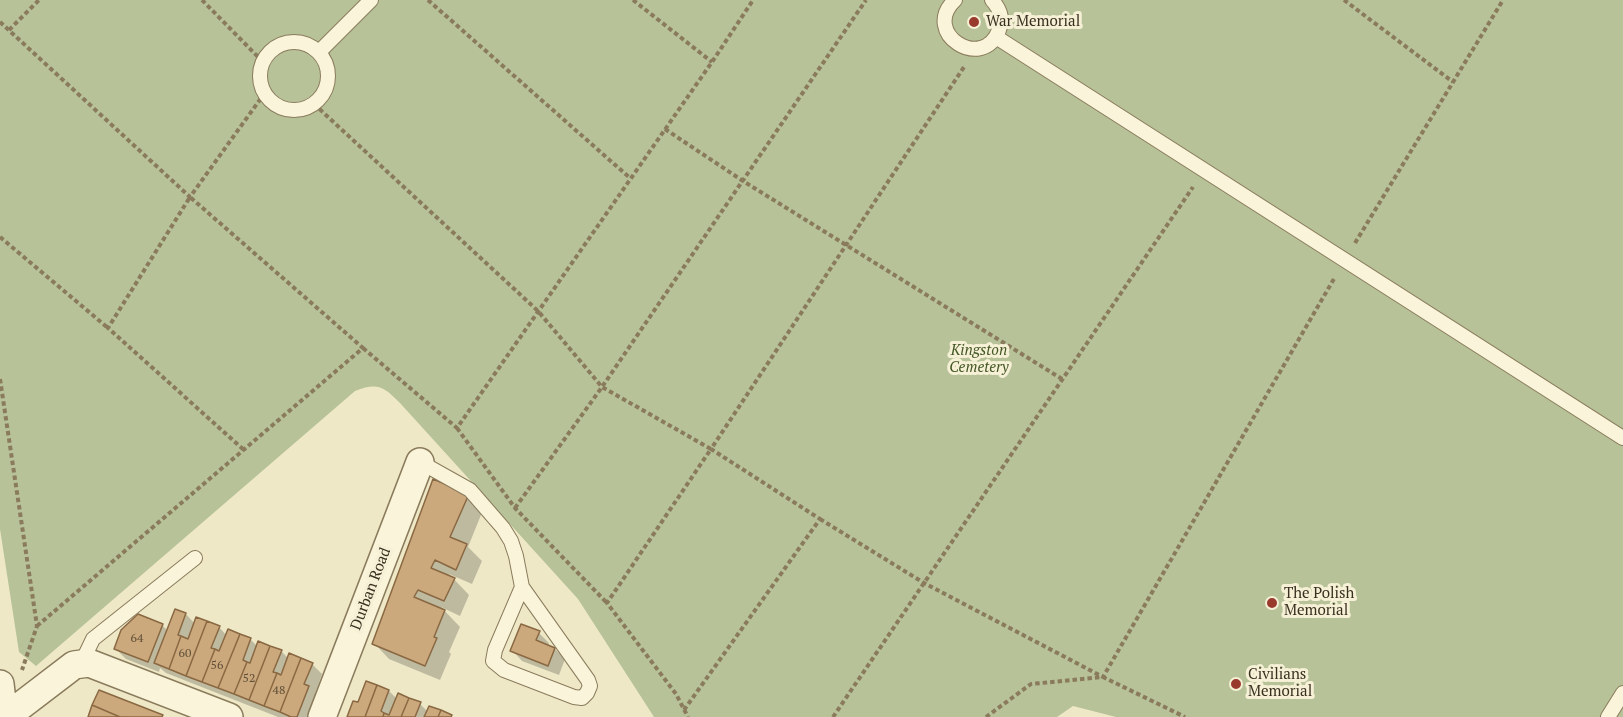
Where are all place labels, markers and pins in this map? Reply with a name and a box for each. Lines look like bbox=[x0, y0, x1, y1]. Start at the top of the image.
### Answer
place label: War Memorial bbox=[986, 13, 1080, 31]
marker: War Memorial bbox=[967, 15, 981, 29]
place label: The Polish Memorial bbox=[1284, 585, 1354, 620]
marker: The Polish Memorial bbox=[1265, 596, 1279, 610]
place label: Civilians Memorial bbox=[1248, 666, 1312, 701]
marker: Civilians Memorial bbox=[1229, 677, 1243, 691]

